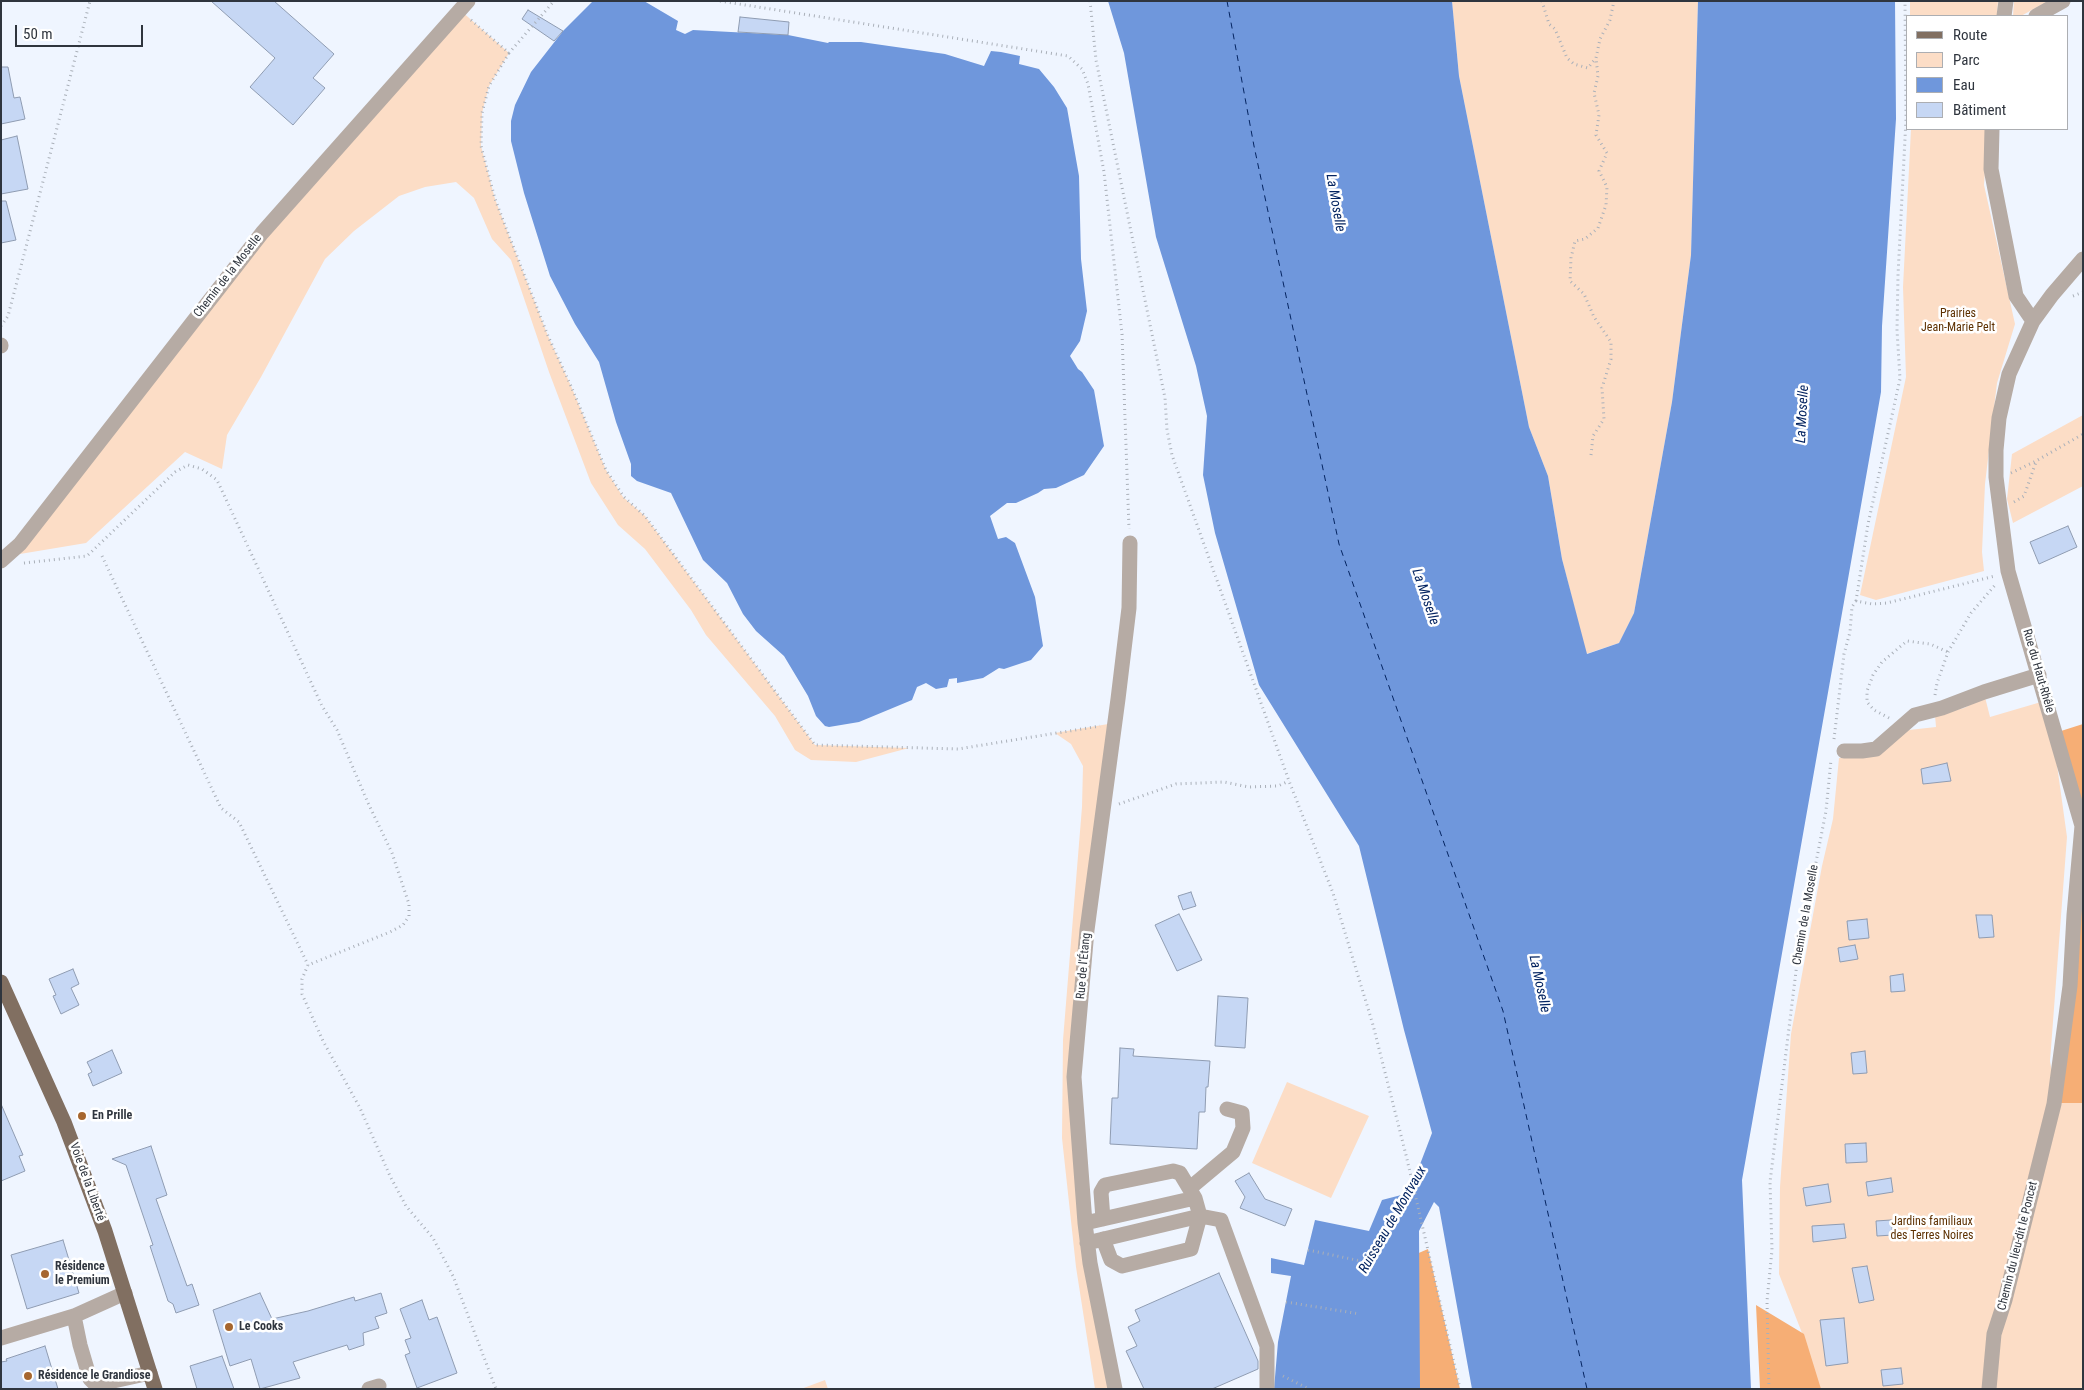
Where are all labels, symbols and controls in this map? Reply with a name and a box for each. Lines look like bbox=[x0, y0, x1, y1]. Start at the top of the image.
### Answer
scale bar bbox=[18, 15, 145, 47]
legend bbox=[1906, 15, 2069, 130]
text: 50 m bbox=[23, 25, 53, 43]
text: Route bbox=[1953, 26, 1987, 44]
text: Parc bbox=[1953, 51, 1980, 69]
text: Eau bbox=[1953, 76, 1975, 94]
text: Bâtiment bbox=[1953, 101, 2006, 119]
water label: La Moselle bbox=[1322, 173, 1348, 233]
street label: Chemin de la Moselle bbox=[191, 232, 265, 320]
park label: Prairies Jean-Marie Pelt bbox=[1921, 307, 1995, 335]
water label: La Moselle bbox=[1793, 384, 1813, 444]
water label: La Moselle bbox=[1408, 567, 1442, 627]
street label: Rue du Haut-Rhêle bbox=[2019, 627, 2057, 715]
street label: Chemin de la Moselle bbox=[1790, 864, 1822, 966]
street label: Rue de l'Étang bbox=[1074, 932, 1094, 1000]
water label: La Moselle bbox=[1525, 954, 1553, 1014]
place label: En Prille bbox=[92, 1109, 132, 1123]
marker: En Prille bbox=[76, 1110, 88, 1122]
street label: Voie de la Liberté bbox=[66, 1141, 108, 1223]
water label: Ruisseau de Montvaux bbox=[1356, 1164, 1430, 1276]
street label: Chemin du lieu-dit le Poncet bbox=[1995, 1180, 2041, 1312]
park label: Jardins familiaux des Terres Noires bbox=[1890, 1215, 1974, 1243]
place label: Résidence le Premium bbox=[55, 1260, 110, 1288]
marker: Résidence le Premium bbox=[39, 1268, 51, 1280]
place label: Le Cooks bbox=[239, 1320, 283, 1334]
marker: Le Cooks bbox=[223, 1321, 235, 1333]
place label: Résidence le Grandiose bbox=[38, 1369, 151, 1383]
marker: Résidence le Grandiose bbox=[22, 1370, 34, 1382]

